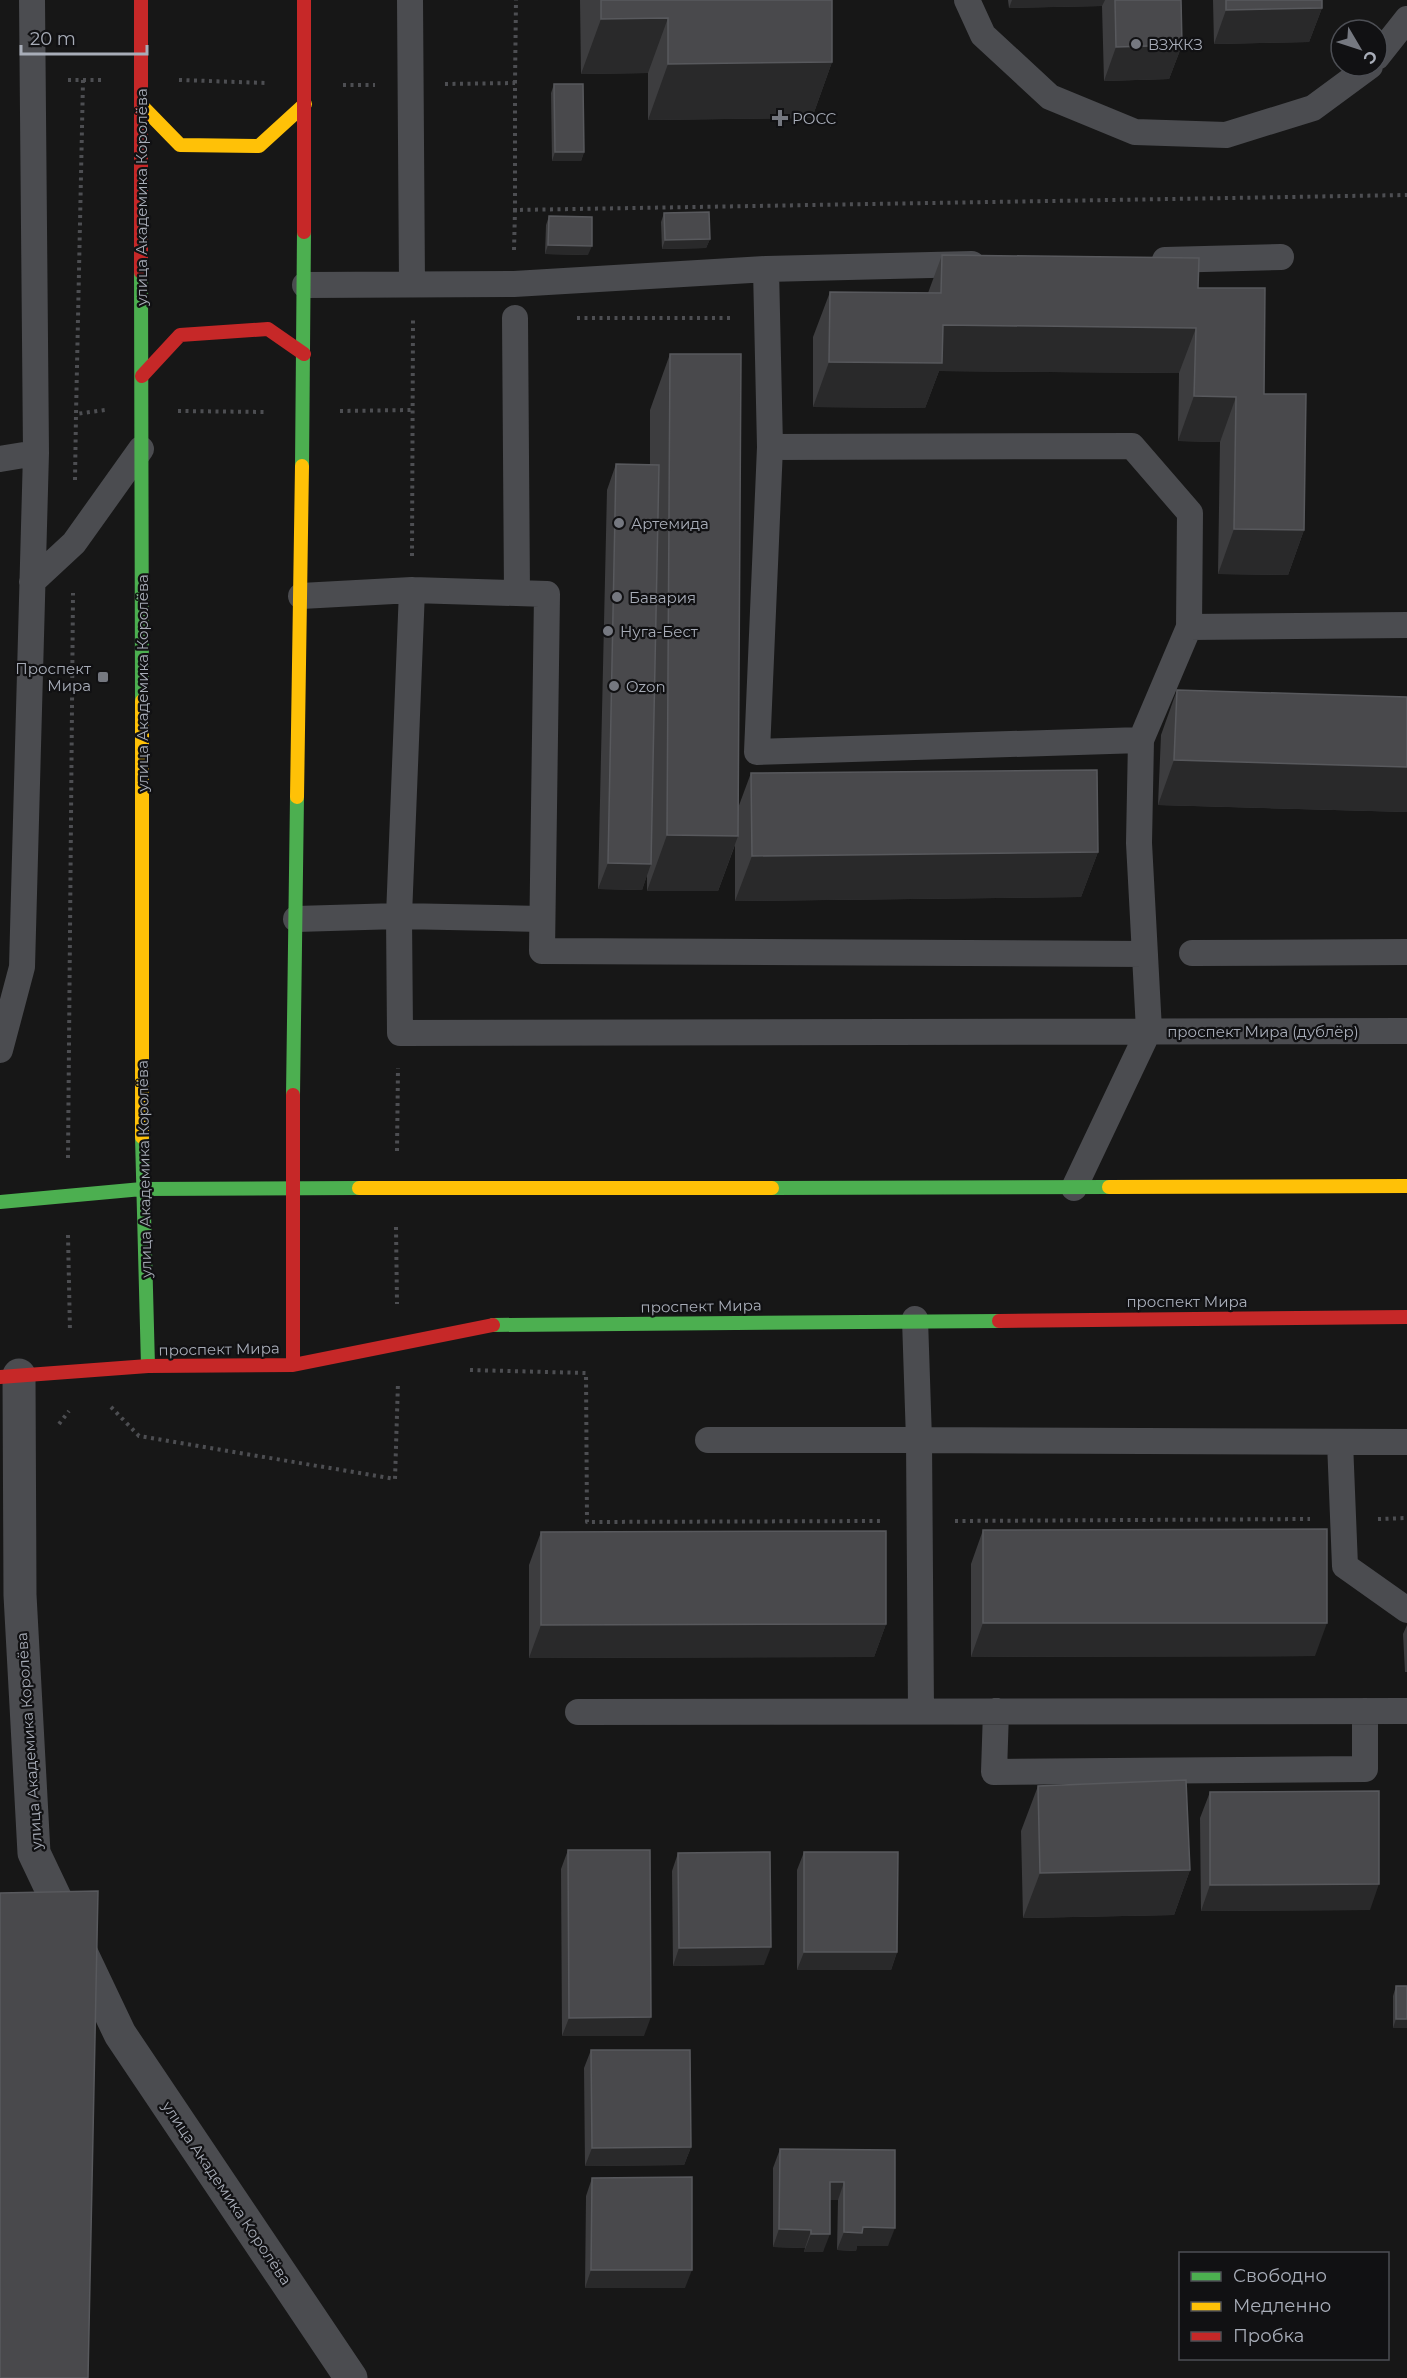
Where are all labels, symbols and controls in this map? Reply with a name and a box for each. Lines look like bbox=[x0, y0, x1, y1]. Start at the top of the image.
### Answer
scale bar bbox=[21, 18, 147, 56]
north arrow bbox=[1329, 18, 1389, 78]
text: 20 m bbox=[30, 28, 76, 50]
place label: ВЗЖКЗ bbox=[1148, 35, 1203, 54]
marker: ВЗЖКЗ bbox=[1129, 37, 1143, 51]
text: С bbox=[1359, 47, 1381, 68]
street label: улица Академика Королёва bbox=[132, 88, 151, 307]
place label: РОСС bbox=[792, 109, 837, 128]
marker: РОСС bbox=[773, 111, 787, 125]
place label: Артемида bbox=[631, 514, 709, 533]
marker: Артемида bbox=[612, 516, 626, 530]
street label: улица Академика Королёва bbox=[133, 574, 152, 793]
place label: Бавария bbox=[629, 588, 696, 607]
marker: Бавария bbox=[610, 590, 624, 604]
place label: Нуга-Бест bbox=[620, 622, 699, 641]
marker: Нуга-Бест bbox=[601, 624, 615, 638]
place label: Проспект Мира bbox=[15, 659, 92, 695]
marker: Проспект Мира bbox=[96, 670, 110, 684]
place label: Ozon bbox=[626, 677, 666, 696]
marker: Ozon bbox=[607, 679, 621, 693]
street label: проспект Мира (дублёр) bbox=[1167, 1022, 1359, 1041]
street label: улица Академика Королёва bbox=[133, 1060, 155, 1279]
street label: проспект Мира bbox=[1126, 1292, 1248, 1311]
street label: проспект Мира bbox=[640, 1295, 762, 1317]
street label: проспект Мира bbox=[158, 1338, 280, 1360]
street label: улица Академика Королёва bbox=[12, 1632, 46, 1851]
street label: улица Академика Королёва bbox=[158, 2097, 296, 2289]
legend bbox=[1179, 2252, 1389, 2360]
text: Свободно bbox=[1233, 2265, 1327, 2287]
text: Медленно bbox=[1233, 2295, 1331, 2317]
text: Пробка bbox=[1233, 2325, 1304, 2347]

